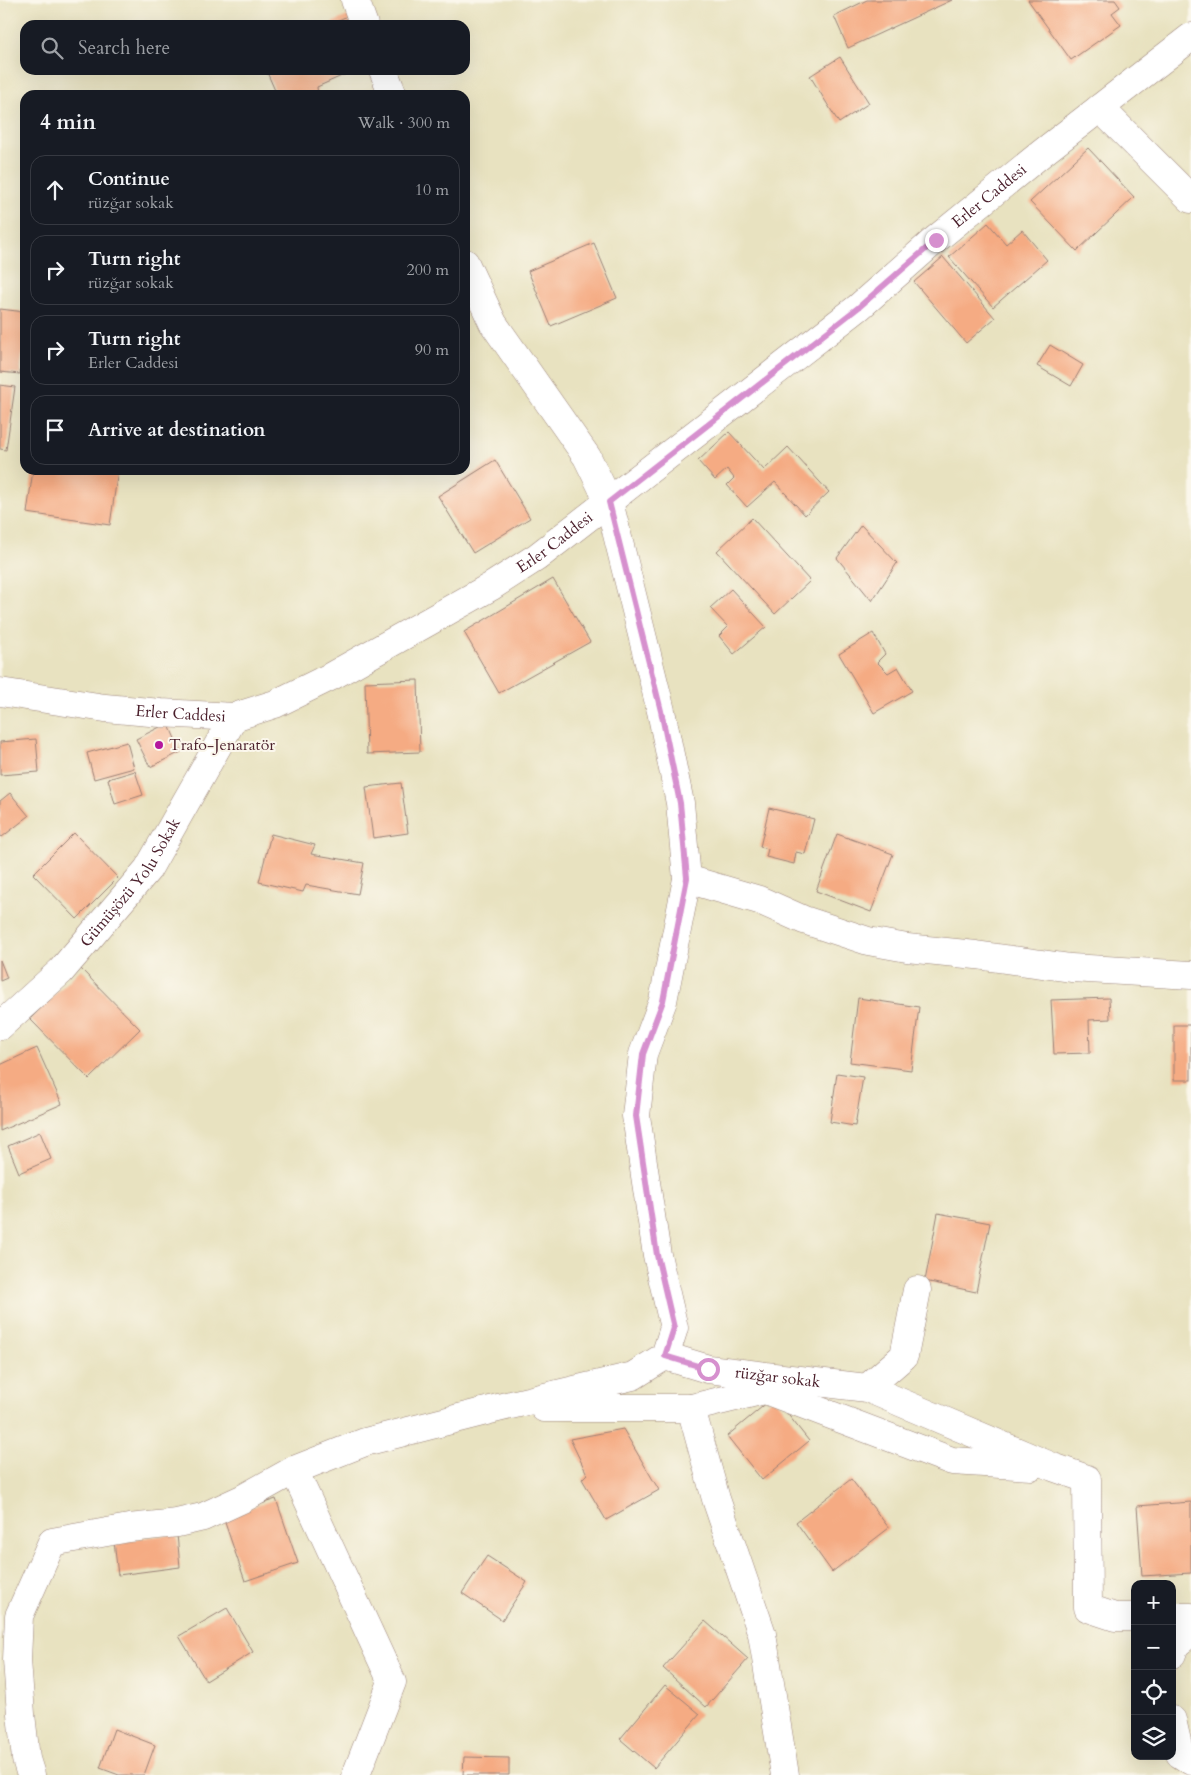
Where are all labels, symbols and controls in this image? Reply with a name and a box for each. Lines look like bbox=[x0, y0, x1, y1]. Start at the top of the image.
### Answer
search box bbox=[20, 20, 470, 75]
icon: search bbox=[38, 34, 66, 62]
text: Search here bbox=[78, 35, 170, 61]
text: 4 min bbox=[40, 108, 96, 137]
text: Walk · 300 m bbox=[358, 112, 450, 134]
street label: Erler Caddesi bbox=[947, 159, 1032, 233]
text: Continue bbox=[88, 166, 170, 192]
icon: ahead bbox=[41, 176, 69, 204]
text: 10 m bbox=[415, 179, 449, 201]
text: rüzğar sokak bbox=[88, 192, 174, 214]
route end bbox=[925, 229, 948, 252]
text: Turn right bbox=[88, 246, 180, 272]
icon: right bbox=[41, 256, 69, 284]
text: 200 m bbox=[407, 259, 449, 281]
text: rüzğar sokak bbox=[88, 272, 174, 294]
text: Turn right bbox=[88, 326, 180, 352]
icon: right bbox=[41, 336, 69, 364]
text: 90 m bbox=[415, 339, 449, 361]
text: Erler Caddesi bbox=[88, 352, 178, 374]
icon: arrive bbox=[41, 416, 69, 444]
text: Arrive at destination bbox=[88, 417, 265, 443]
street label: Erler Caddesi bbox=[512, 506, 598, 578]
street label: Erler Caddesi bbox=[134, 700, 227, 728]
place label: Trafo-Jenaratör bbox=[169, 734, 275, 756]
marker: Trafo-Jenaratör bbox=[153, 739, 165, 751]
street label: Gümüşözü Yolu Sokak bbox=[75, 814, 186, 952]
route start bbox=[697, 1358, 720, 1381]
street label: rüzğar sokak bbox=[734, 1361, 822, 1393]
map controls bbox=[1131, 1580, 1176, 1760]
button: + bbox=[1131, 1580, 1176, 1625]
button: − bbox=[1131, 1625, 1176, 1670]
button: locate bbox=[1131, 1670, 1176, 1715]
button: layers bbox=[1131, 1715, 1176, 1760]

